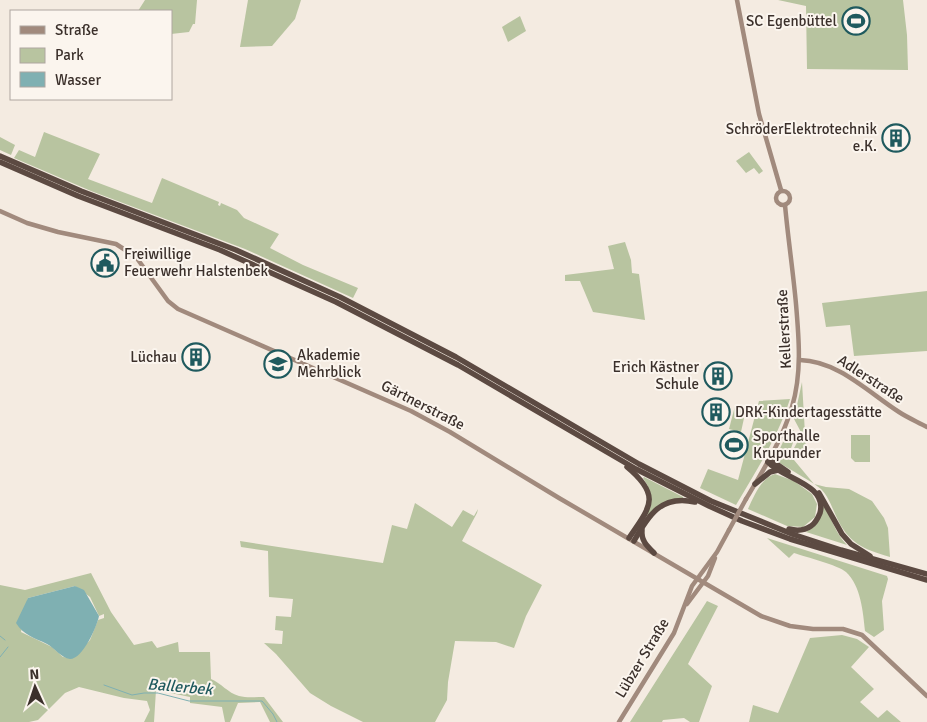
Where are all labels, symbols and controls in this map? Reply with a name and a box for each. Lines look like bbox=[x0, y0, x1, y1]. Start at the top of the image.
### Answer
sports icon: SC Egenbüttel bbox=[841, 6, 871, 36]
legend bbox=[10, 10, 172, 100]
place label: SC Egenbüttel bbox=[746, 12, 837, 30]
text: Straße bbox=[55, 21, 99, 39]
text: Park bbox=[55, 46, 84, 64]
text: Wasser bbox=[55, 71, 101, 89]
place label: SchröderElektrotechnik e.K. bbox=[726, 120, 877, 155]
building icon: SchröderElektrotechnik e.K. bbox=[881, 123, 911, 153]
place label: Freiwillige Feuerwehr Halstenbek bbox=[124, 245, 268, 280]
public building icon: Freiwillige Feuerwehr Halstenbek bbox=[90, 248, 120, 278]
street label: Kellerstraße bbox=[773, 289, 795, 369]
building icon: Lüchau bbox=[181, 342, 211, 372]
place label: Akademie Mehrblick bbox=[297, 346, 362, 381]
place label: Lüchau bbox=[130, 348, 177, 366]
school or university icon: Akademie Mehrblick bbox=[263, 349, 293, 379]
street label: Adlerstraße bbox=[834, 351, 908, 407]
place label: Erich Kästner Schule bbox=[613, 358, 699, 393]
building icon: Erich Kästner Schule bbox=[703, 361, 733, 391]
street label: Gärtnerstraße bbox=[378, 376, 468, 434]
building icon: DRK-Kindertagesstätte bbox=[701, 397, 731, 427]
place label: DRK-Kindertagesstätte bbox=[735, 403, 882, 421]
place label: Sporthalle Krupunder bbox=[753, 427, 821, 462]
sports icon: Sporthalle Krupunder bbox=[719, 430, 749, 460]
street label: Lübzer Straße bbox=[611, 615, 673, 701]
north arrow bbox=[10, 662, 60, 712]
text: N bbox=[29, 666, 40, 683]
water label: Ballerbek bbox=[147, 674, 215, 700]

